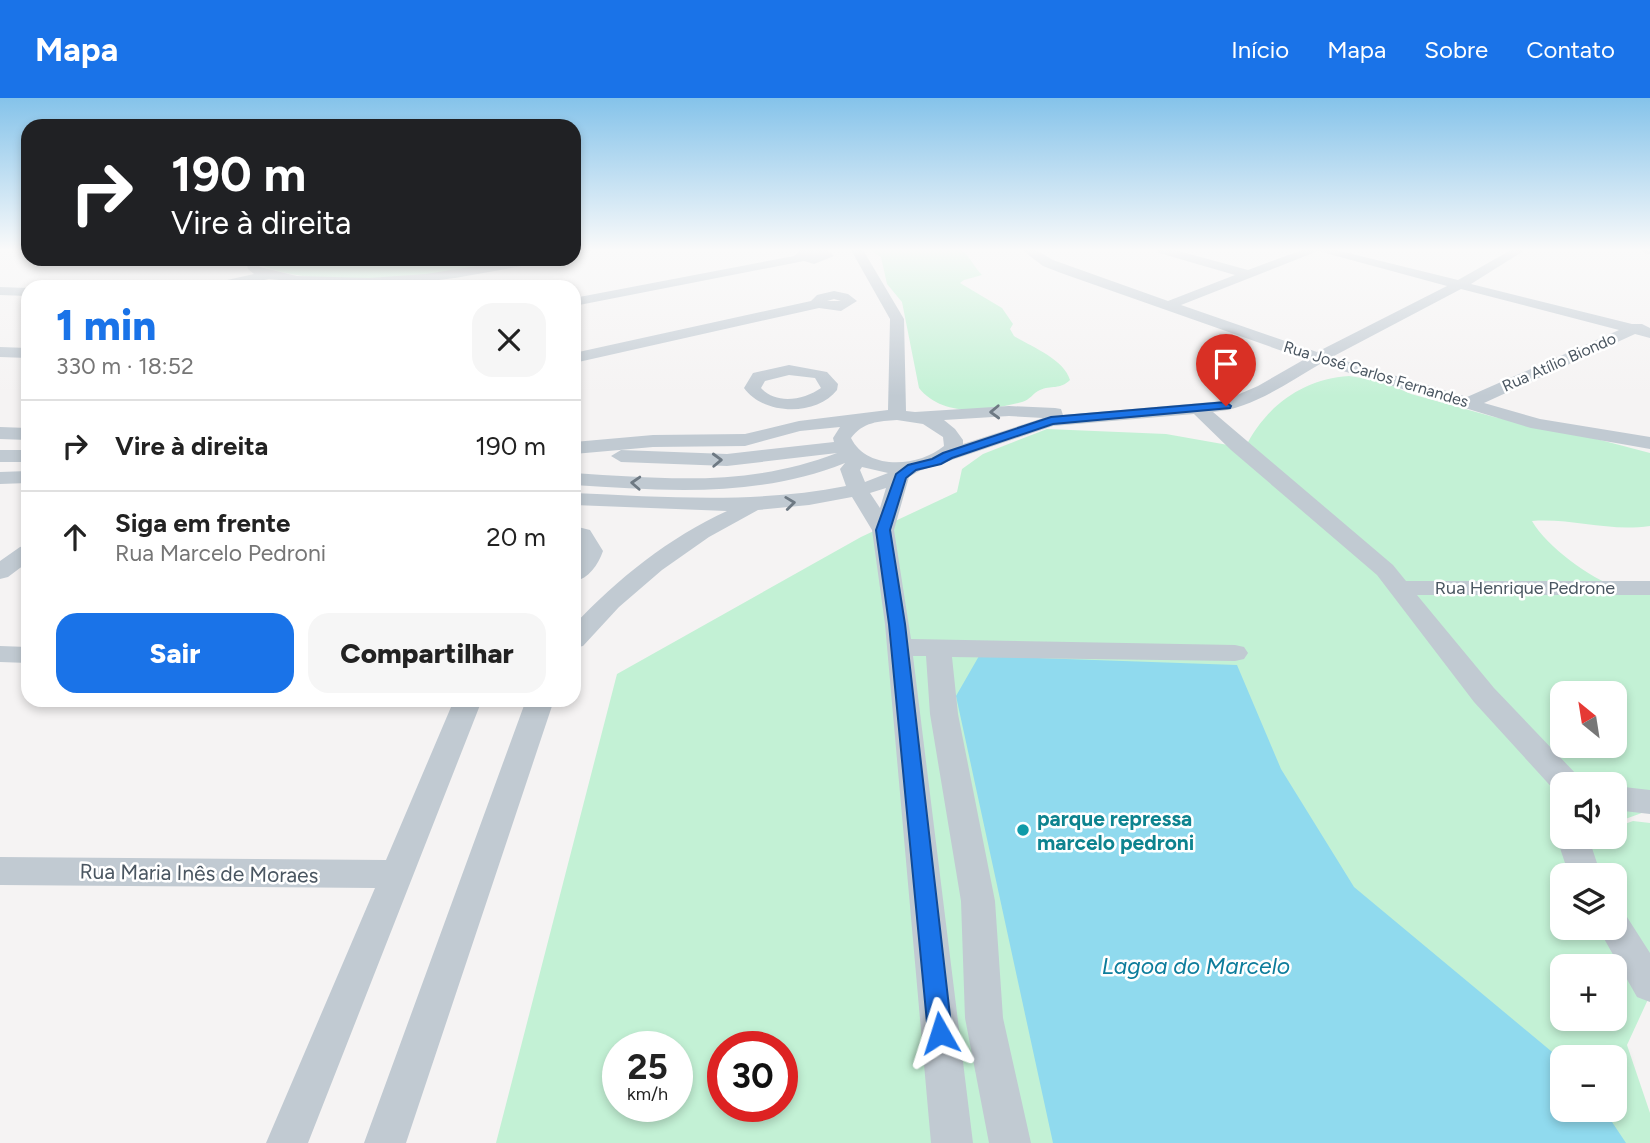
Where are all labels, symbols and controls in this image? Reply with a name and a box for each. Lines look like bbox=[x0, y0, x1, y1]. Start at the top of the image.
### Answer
text: Mapa bbox=[35, 30, 118, 69]
text: Início bbox=[1231, 35, 1289, 64]
text: Mapa bbox=[1327, 35, 1386, 64]
text: Sobre bbox=[1424, 35, 1488, 64]
text: Contato bbox=[1526, 35, 1615, 64]
text: 190 m bbox=[171, 144, 306, 203]
icon: right bbox=[56, 147, 147, 238]
text: Vire à direita bbox=[171, 204, 351, 242]
text: 1 min bbox=[56, 300, 156, 351]
button: close bbox=[472, 303, 546, 377]
street label: Rua Atílio Biondo bbox=[1499, 328, 1619, 396]
pin bbox=[1196, 334, 1256, 406]
street label: Rua José Carlos Fernandes bbox=[1281, 337, 1471, 411]
icon: arrive bbox=[1207, 345, 1245, 383]
text: 330 m · 18:52 bbox=[56, 352, 194, 380]
one-way arrow bbox=[989, 404, 1000, 419]
icon: right bbox=[56, 427, 94, 465]
text: Vire à direita bbox=[115, 430, 268, 462]
text: 190 m bbox=[475, 430, 546, 462]
one-way arrow bbox=[712, 452, 723, 468]
one-way arrow bbox=[630, 475, 641, 490]
one-way arrow bbox=[784, 495, 796, 510]
text: Siga em frente bbox=[115, 507, 290, 539]
icon: ahead bbox=[56, 518, 94, 556]
text: 20 m bbox=[486, 521, 546, 553]
text: Rua Marcelo Pedroni bbox=[115, 539, 326, 567]
street label: Rua Henrique Pedrone bbox=[1435, 577, 1615, 599]
button: Sair bbox=[56, 613, 294, 693]
button: Compartilhar bbox=[308, 613, 546, 693]
north arrow bbox=[1550, 681, 1628, 758]
map controls bbox=[1550, 681, 1627, 1122]
button: sound bbox=[1550, 772, 1627, 849]
place label: parque repressa marcelo pedroni bbox=[1037, 806, 1194, 855]
marker: parque repressa marcelo pedroni bbox=[1015, 822, 1031, 838]
street label: Rua Maria Inês de Moraes bbox=[79, 858, 319, 888]
button: layers bbox=[1550, 863, 1627, 940]
water label: Lagoa do Marcelo bbox=[1102, 952, 1290, 980]
button: + bbox=[1550, 954, 1627, 1031]
position arrow bbox=[903, 996, 977, 1070]
speed limit sign: 30 bbox=[707, 1031, 798, 1122]
button: − bbox=[1550, 1045, 1627, 1122]
text: 25 bbox=[627, 1046, 668, 1088]
text: km/h bbox=[627, 1083, 668, 1105]

